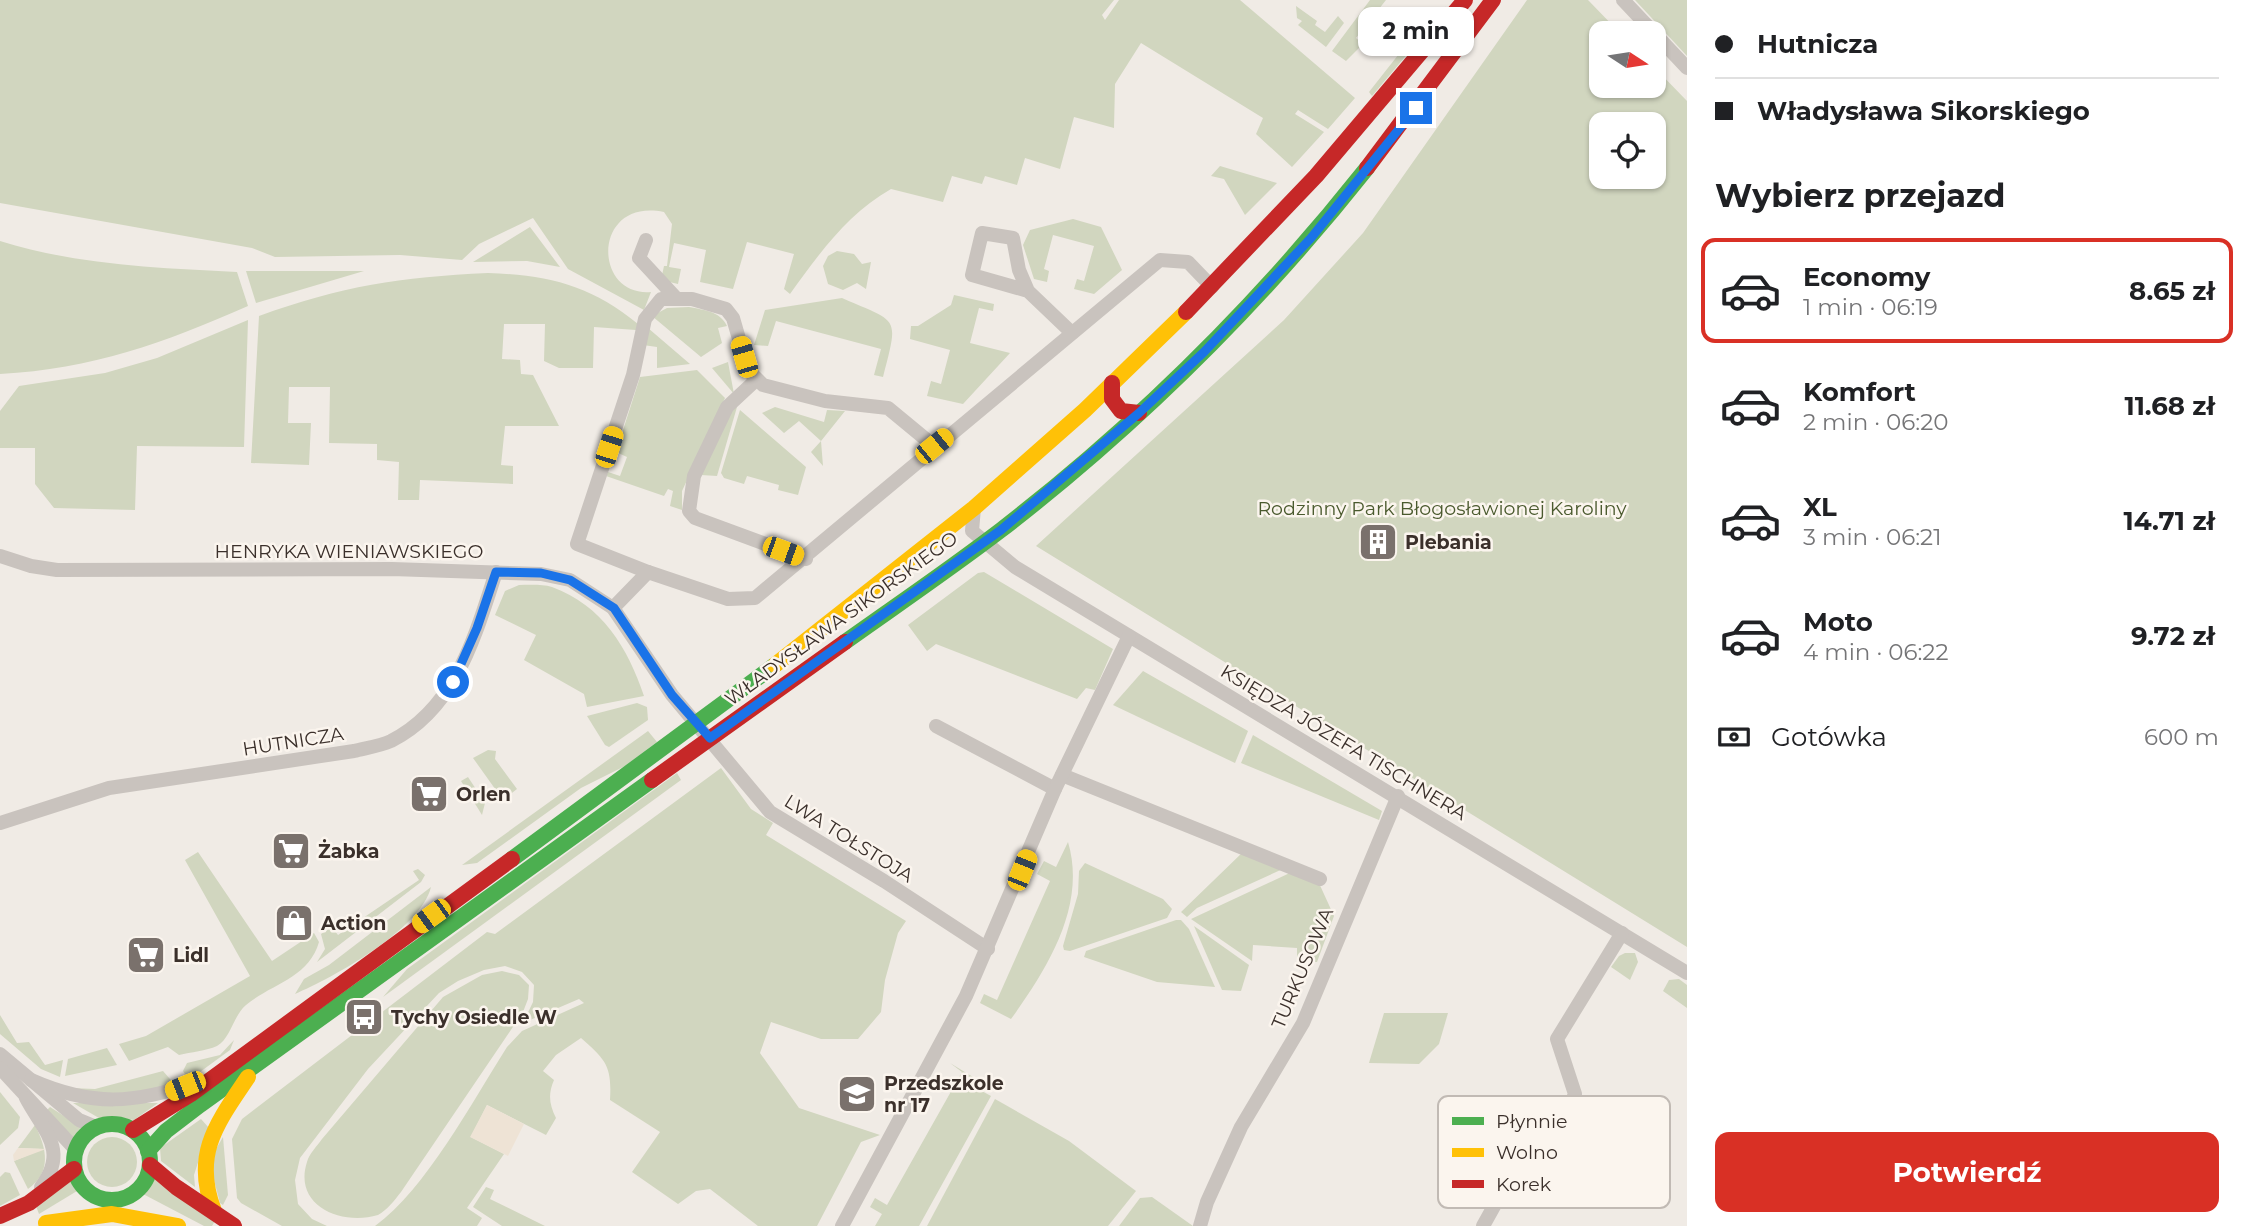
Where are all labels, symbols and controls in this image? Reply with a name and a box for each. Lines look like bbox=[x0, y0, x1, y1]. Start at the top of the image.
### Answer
callout: 2 min bbox=[1358, 7, 1474, 56]
text: 2 min bbox=[1382, 17, 1450, 45]
north arrow bbox=[1589, 21, 1666, 98]
map controls bbox=[1589, 21, 1666, 189]
text: Hutnicza bbox=[1757, 28, 1878, 60]
route end bbox=[1400, 92, 1432, 124]
text: Władysława Sikorskiego bbox=[1757, 95, 2090, 127]
button: locate bbox=[1589, 112, 1666, 189]
text: Wybierz przejazd bbox=[1715, 176, 2005, 215]
icon: car bbox=[1719, 259, 1782, 322]
text: Economy bbox=[1803, 261, 1930, 293]
text: 8.65 zł bbox=[2129, 275, 2215, 307]
text: 1 min · 06:19 bbox=[1803, 293, 1938, 321]
car bbox=[729, 334, 760, 380]
icon: car bbox=[1719, 374, 1782, 437]
text: Komfort bbox=[1803, 376, 1916, 408]
text: 11.68 zł bbox=[2124, 390, 2215, 422]
text: 2 min · 06:20 bbox=[1803, 408, 1948, 436]
car bbox=[593, 424, 626, 470]
car bbox=[912, 425, 957, 467]
icon: car bbox=[1719, 489, 1782, 552]
text: XL bbox=[1803, 491, 1837, 523]
park label: Rodzinny Park Błogosławionej Karoliny bbox=[1257, 497, 1627, 520]
text: 14.71 zł bbox=[2123, 505, 2215, 537]
building icon: Plebania bbox=[1357, 521, 1399, 563]
text: 3 min · 06:21 bbox=[1803, 523, 1941, 551]
street label: WŁADYSŁAWA SIKORSKIEGO bbox=[720, 526, 962, 711]
place label: Plebania bbox=[1405, 531, 1492, 554]
car bbox=[760, 534, 807, 568]
street label: HENRYKA WIENIAWSKIEGO bbox=[215, 540, 483, 563]
icon: car bbox=[1719, 604, 1782, 667]
text: Moto bbox=[1803, 606, 1873, 638]
text: 9.72 zł bbox=[2131, 620, 2215, 652]
text: 4 min · 06:22 bbox=[1803, 638, 1948, 666]
street label: KSIĘDZA JÓZEFA TISCHNERA bbox=[1217, 660, 1471, 825]
route start bbox=[437, 666, 469, 698]
icon: cash bbox=[1715, 718, 1753, 756]
text: Gotówka bbox=[1771, 721, 1887, 753]
street label: HUTNICZA bbox=[241, 722, 346, 761]
text: 600 m bbox=[2144, 723, 2219, 751]
supermarket icon: Orlen bbox=[408, 773, 450, 815]
place label: Orlen bbox=[456, 783, 511, 806]
street label: LWA TOŁSTOJA bbox=[780, 790, 918, 888]
supermarket icon: Żabka bbox=[270, 830, 312, 872]
place label: Żabka bbox=[318, 839, 380, 863]
car bbox=[1005, 847, 1040, 893]
car bbox=[408, 895, 455, 937]
shop icon: Action bbox=[273, 902, 315, 944]
street label: TURKUSOWA bbox=[1267, 904, 1338, 1032]
place label: Action bbox=[320, 912, 386, 935]
supermarket icon: Lidl bbox=[125, 934, 167, 976]
place label: Lidl bbox=[173, 944, 209, 967]
bus stop icon: Tychy Osiedle W bbox=[343, 996, 385, 1038]
place label: Tychy Osiedle W bbox=[391, 1006, 557, 1029]
car bbox=[162, 1068, 209, 1104]
place label: Przedszkole nr 17 bbox=[884, 1072, 1004, 1117]
school or university icon: Przedszkole nr 17 bbox=[836, 1073, 878, 1115]
legend bbox=[1438, 1096, 1670, 1208]
text: Płynnie bbox=[1496, 1110, 1567, 1133]
button: Potwierdź bbox=[1715, 1132, 2219, 1212]
text: Wolno bbox=[1496, 1141, 1558, 1164]
text: Korek bbox=[1496, 1173, 1552, 1196]

